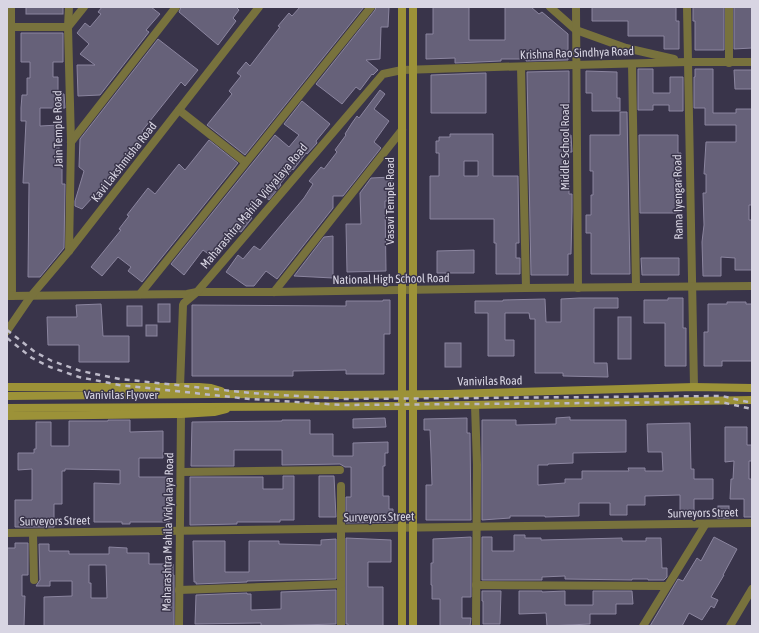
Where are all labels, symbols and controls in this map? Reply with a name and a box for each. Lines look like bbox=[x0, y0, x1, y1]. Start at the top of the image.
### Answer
street label: Krishna Rao Sindhya Road bbox=[520, 44, 634, 62]
street label: Jain Temple Road bbox=[50, 90, 66, 168]
street label: Middle School Road bbox=[558, 104, 572, 190]
street label: Kavi Lakshmisha Road bbox=[88, 119, 160, 205]
street label: Maharashtra Mahila Vidyalaya Road bbox=[198, 141, 310, 271]
street label: Rama Iyengar Road bbox=[670, 154, 686, 240]
street label: Vasavi Temple Road bbox=[383, 157, 397, 245]
street label: National High School Road bbox=[332, 271, 450, 287]
street label: Vanivilas Road bbox=[457, 373, 523, 389]
street label: Vanivilas Flyover bbox=[84, 388, 158, 402]
street label: Maharashtra Mahila Vidyalaya Road bbox=[160, 452, 176, 612]
street label: Surveyors Street bbox=[668, 505, 739, 521]
street label: Surveyors Street bbox=[344, 509, 415, 525]
street label: Surveyors Street bbox=[20, 513, 91, 529]

